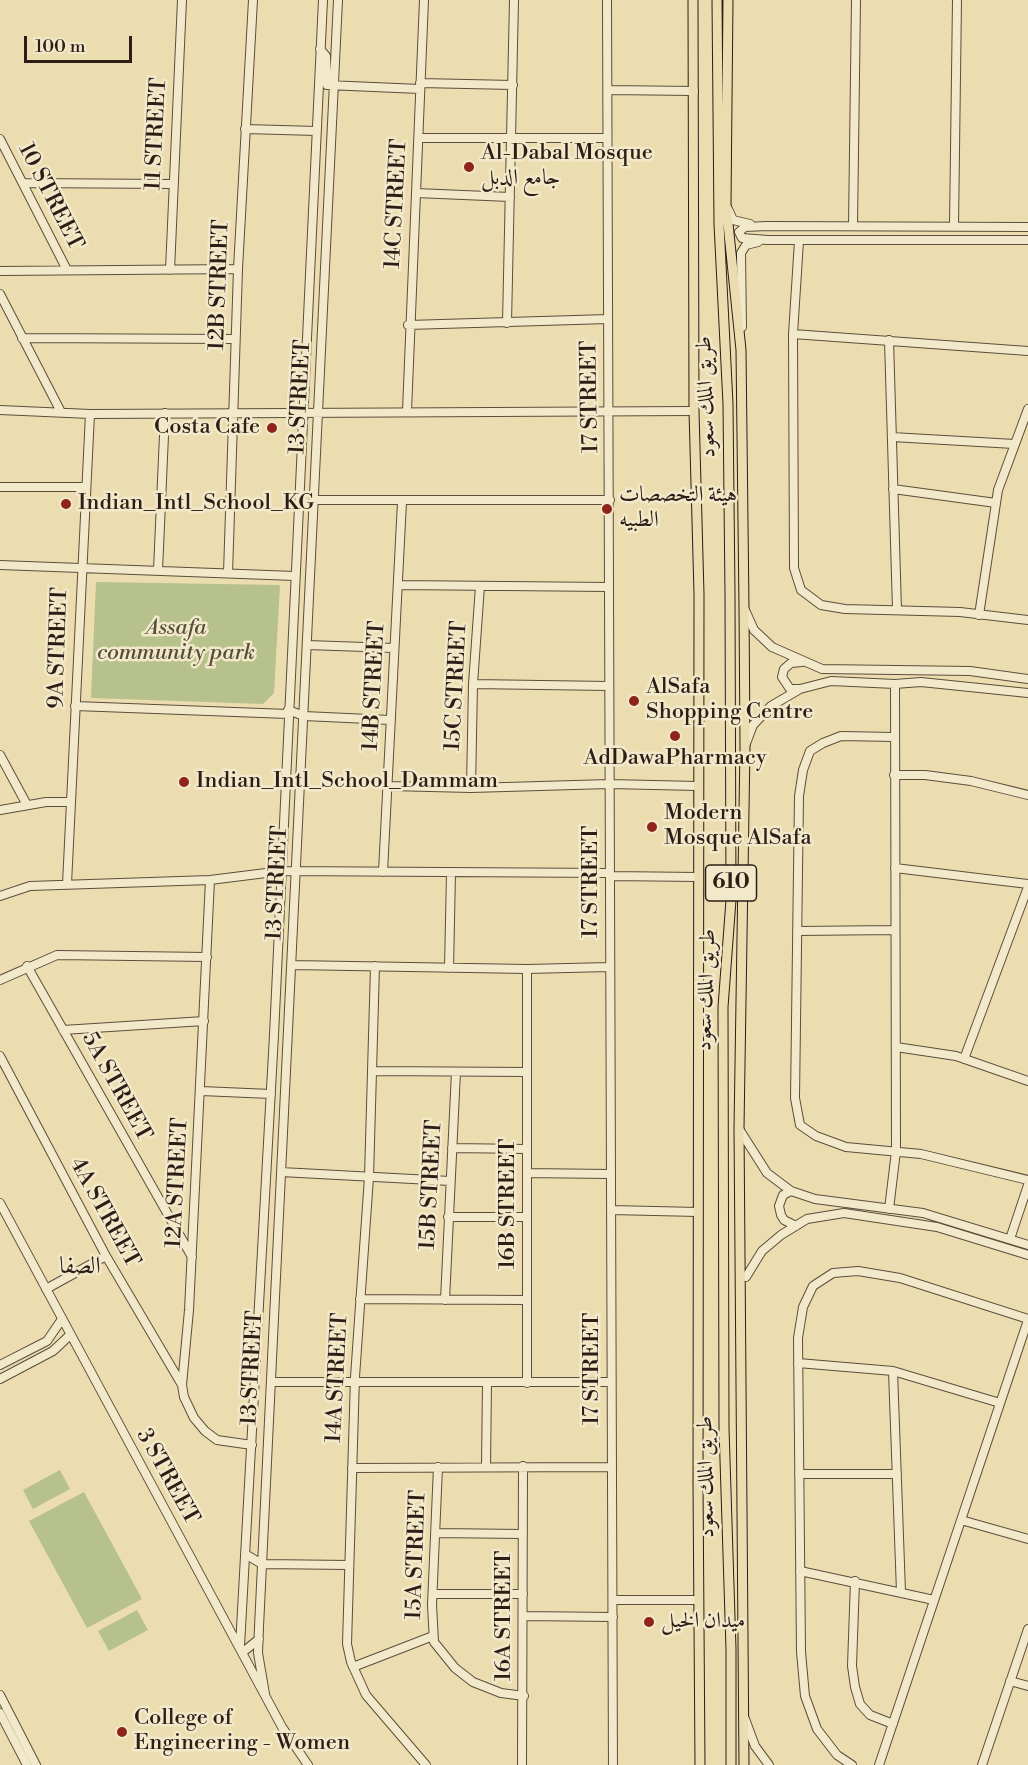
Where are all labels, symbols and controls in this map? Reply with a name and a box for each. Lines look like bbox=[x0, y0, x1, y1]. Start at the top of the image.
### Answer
scale bar bbox=[27, 24, 135, 62]
text: 100 m bbox=[35, 35, 86, 58]
street label: 11 STREET bbox=[141, 77, 173, 191]
street label: 14C STREET bbox=[380, 138, 414, 270]
street label: 10 STREET bbox=[12, 139, 88, 255]
place label: Al-Dabal Mosque جامع الدبل bbox=[481, 141, 653, 192]
marker: Al-Dabal Mosque جامع الدبل bbox=[462, 160, 476, 174]
street label: 12B STREET bbox=[205, 219, 235, 351]
street label: طريق الملك سعود bbox=[692, 335, 722, 459]
street label: 13 STREET bbox=[285, 339, 317, 455]
street label: 17 STREET bbox=[577, 340, 605, 454]
place label: Costa Cafe bbox=[154, 415, 260, 441]
marker: Costa Cafe bbox=[265, 421, 279, 435]
place label: هيئة التخصصات الطبيه bbox=[619, 483, 737, 534]
place label: Indian_Intl_School_KG bbox=[78, 491, 314, 517]
marker: Indian_Intl_School_KG bbox=[59, 497, 73, 511]
marker: هيئة التخصصات الطبيه bbox=[600, 502, 614, 516]
street label: 9A STREET bbox=[44, 587, 74, 709]
park label: Assafa community park bbox=[97, 616, 255, 668]
street label: 14B STREET bbox=[358, 620, 392, 752]
street label: 15C STREET bbox=[440, 620, 474, 752]
place label: AlSafa Shopping Centre bbox=[646, 675, 813, 726]
marker: AlSafa Shopping Centre bbox=[627, 694, 641, 708]
marker: AdDawaPharmacy bbox=[668, 729, 682, 743]
place label: AdDawaPharmacy bbox=[583, 746, 767, 772]
place label: Indian_Intl_School_Dammam bbox=[196, 769, 498, 795]
marker: Indian_Intl_School_Dammam bbox=[177, 775, 191, 789]
place label: Modern Mosque AlSafa bbox=[664, 801, 812, 852]
marker: Modern Mosque AlSafa bbox=[645, 820, 659, 834]
street label: 13 STREET bbox=[262, 825, 294, 941]
street label: 17 STREET bbox=[579, 826, 605, 938]
road number: 610 bbox=[706, 865, 756, 901]
street label: طريق الملك سعود bbox=[692, 928, 722, 1052]
street label: 5A STREET bbox=[75, 1028, 157, 1146]
street label: 12A STREET bbox=[161, 1117, 195, 1249]
street label: 15B STREET bbox=[415, 1119, 449, 1251]
street label: 16B STREET bbox=[496, 1139, 522, 1269]
street label: 4A STREET bbox=[63, 1153, 145, 1273]
district label: الصفا bbox=[59, 1253, 101, 1281]
street label: 13 STREET bbox=[237, 1310, 269, 1426]
street label: 14A STREET bbox=[321, 1312, 355, 1444]
street label: 17 STREET bbox=[580, 1313, 606, 1425]
street label: طريق الملك سعود bbox=[693, 1416, 721, 1538]
street label: 3 STREET bbox=[130, 1425, 204, 1529]
street label: 15A STREET bbox=[402, 1490, 432, 1620]
street label: 16A STREET bbox=[492, 1551, 518, 1681]
place label: ميدان الخيل bbox=[661, 1609, 745, 1635]
marker: ميدان الخيل bbox=[642, 1615, 656, 1629]
place label: College of Engineering - Women bbox=[134, 1706, 350, 1758]
marker: College of Engineering - Women bbox=[115, 1725, 129, 1739]

